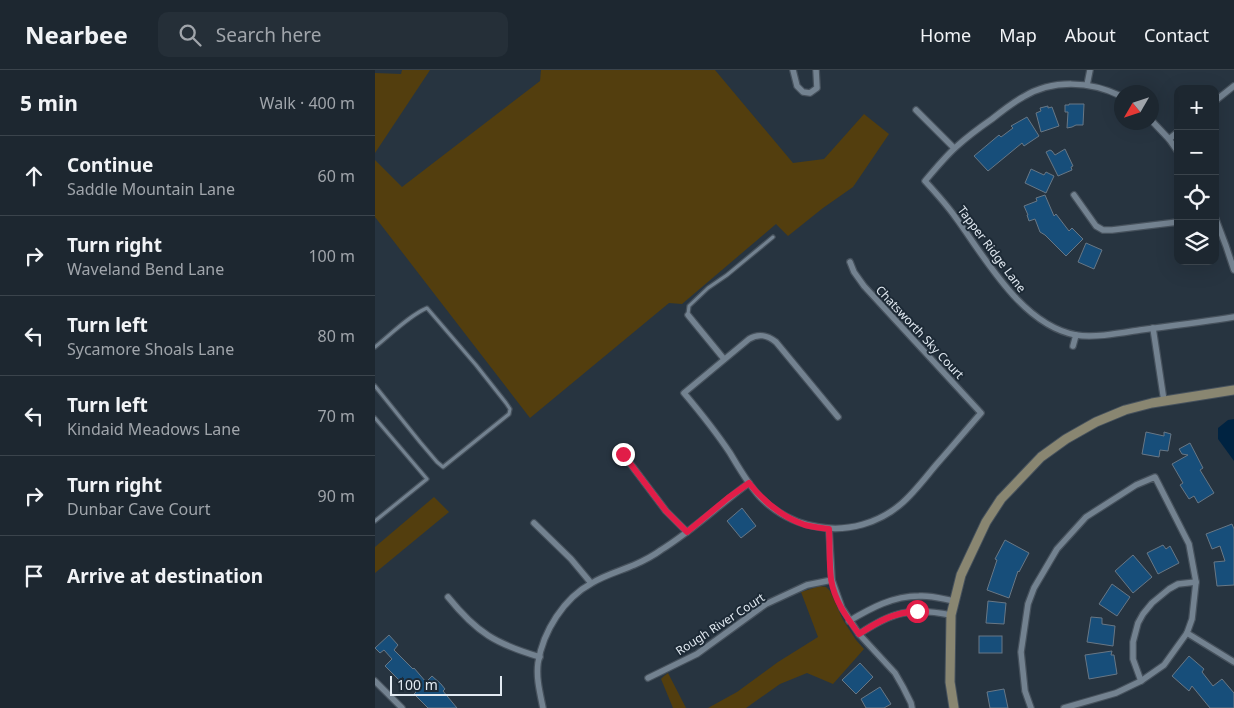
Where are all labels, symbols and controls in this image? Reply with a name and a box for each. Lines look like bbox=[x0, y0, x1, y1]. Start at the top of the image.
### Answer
search box bbox=[158, 12, 508, 57]
text: Nearbee bbox=[25, 18, 128, 51]
icon: search bbox=[176, 21, 204, 49]
text: Search here bbox=[216, 22, 322, 48]
text: Home bbox=[920, 23, 971, 47]
text: Map bbox=[999, 23, 1037, 47]
text: About bbox=[1065, 23, 1116, 47]
text: Contact bbox=[1144, 23, 1209, 47]
north arrow bbox=[1114, 85, 1159, 130]
map controls bbox=[1174, 85, 1219, 265]
button: + bbox=[1174, 85, 1219, 130]
text: 5 min bbox=[20, 89, 78, 117]
text: Walk · 400 m bbox=[260, 92, 355, 114]
button: − bbox=[1174, 130, 1219, 175]
text: Continue bbox=[67, 152, 153, 178]
icon: ahead bbox=[20, 162, 48, 190]
text: 60 m bbox=[318, 165, 355, 187]
button: locate bbox=[1174, 175, 1219, 220]
text: Saddle Mountain Lane bbox=[67, 178, 235, 200]
street label: Tapper Ridge Lane bbox=[954, 202, 1030, 296]
button: layers bbox=[1174, 220, 1219, 265]
text: Turn right bbox=[67, 232, 162, 258]
icon: right bbox=[20, 242, 48, 270]
text: 100 m bbox=[308, 245, 355, 267]
text: Waveland Bend Lane bbox=[67, 258, 224, 280]
street label: Chatsworth Sky Court bbox=[872, 282, 968, 383]
text: Turn left bbox=[67, 312, 148, 338]
icon: left bbox=[20, 322, 48, 350]
text: 80 m bbox=[318, 325, 355, 347]
text: Sycamore Shoals Lane bbox=[67, 338, 234, 360]
text: Turn left bbox=[67, 392, 148, 418]
icon: left bbox=[20, 402, 48, 430]
text: 70 m bbox=[318, 405, 355, 427]
text: Kindaid Meadows Lane bbox=[67, 418, 240, 440]
route end bbox=[612, 443, 635, 466]
text: Turn right bbox=[67, 472, 162, 498]
icon: right bbox=[20, 482, 48, 510]
text: 90 m bbox=[318, 485, 355, 507]
text: Dunbar Cave Court bbox=[67, 498, 211, 520]
icon: arrive bbox=[20, 562, 48, 590]
text: Arrive at destination bbox=[67, 563, 263, 589]
street label: Rough River Court bbox=[672, 588, 768, 659]
route start bbox=[906, 600, 929, 623]
scale bar bbox=[390, 673, 503, 696]
text: 100 m bbox=[397, 675, 438, 694]

